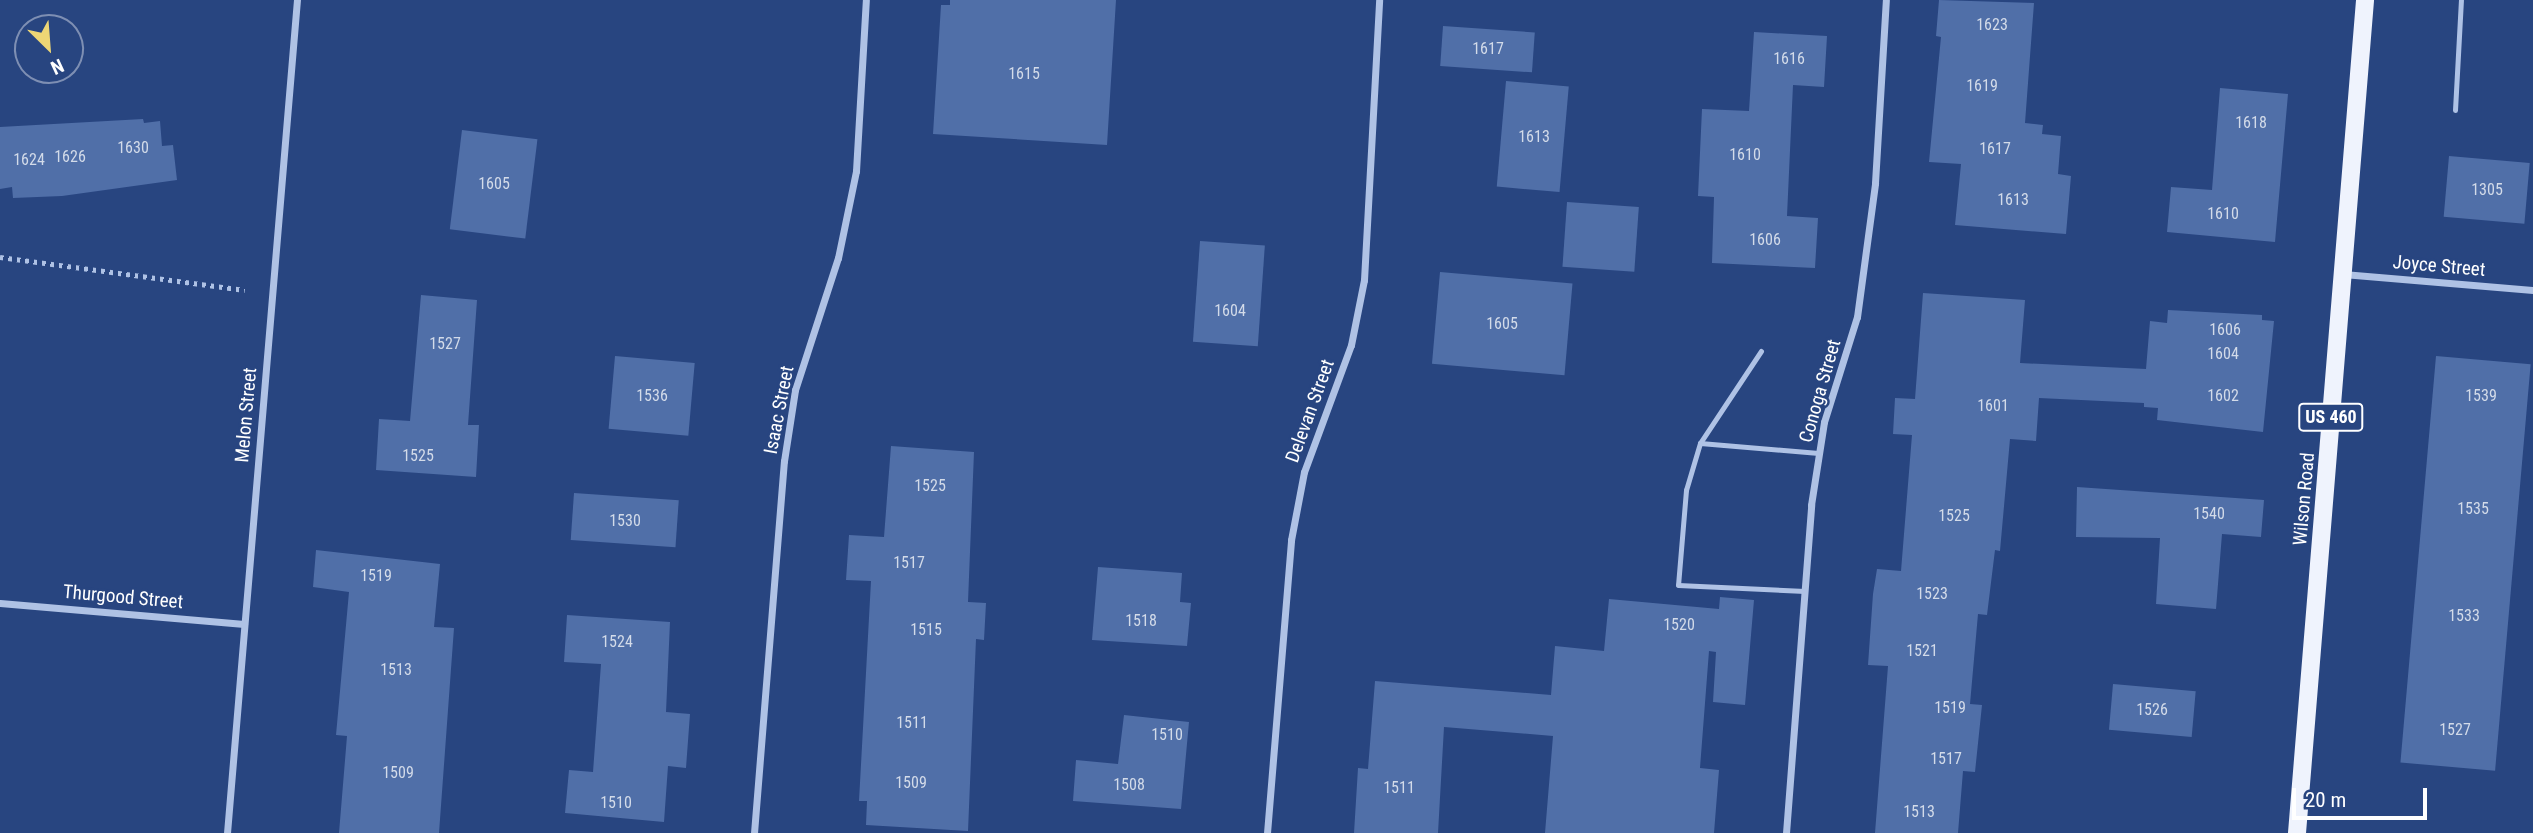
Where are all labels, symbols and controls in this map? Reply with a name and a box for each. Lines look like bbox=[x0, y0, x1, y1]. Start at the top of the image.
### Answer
north arrow bbox=[14, 14, 84, 84]
house number: 1623 bbox=[1976, 15, 2008, 35]
house number: 1617 bbox=[1472, 39, 1504, 59]
house number: 1616 bbox=[1773, 49, 1805, 69]
text: N bbox=[47, 54, 67, 80]
house number: 1615 bbox=[1008, 64, 1040, 84]
house number: 1619 bbox=[1966, 76, 1998, 96]
house number: 1618 bbox=[2235, 113, 2267, 133]
house number: 1613 bbox=[1518, 127, 1550, 147]
house number: 1630 bbox=[117, 138, 149, 158]
house number: 1617 bbox=[1979, 139, 2011, 159]
house number: 1610 bbox=[1729, 145, 1761, 165]
house number: 1626 bbox=[54, 147, 86, 167]
house number: 1624 bbox=[13, 150, 45, 170]
house number: 1605 bbox=[478, 174, 510, 194]
house number: 1305 bbox=[2471, 180, 2503, 200]
house number: 1613 bbox=[1997, 190, 2029, 210]
house number: 1610 bbox=[2207, 204, 2239, 224]
house number: 1606 bbox=[1749, 230, 1781, 250]
street label: Joyce Street bbox=[2392, 251, 2486, 281]
house number: 1604 bbox=[1214, 301, 1246, 321]
house number: 1605 bbox=[1486, 314, 1518, 334]
house number: 1606 bbox=[2209, 320, 2241, 340]
house number: 1527 bbox=[429, 334, 461, 354]
street label: Conoga Street bbox=[1794, 337, 1846, 445]
house number: 1604 bbox=[2207, 344, 2239, 364]
street label: Delevan Street bbox=[1281, 356, 1339, 466]
street label: Isaac Street bbox=[759, 364, 799, 456]
street label: Melon Street bbox=[230, 367, 262, 463]
house number: 1536 bbox=[636, 386, 668, 406]
house number: 1602 bbox=[2207, 386, 2239, 406]
house number: 1539 bbox=[2465, 386, 2497, 406]
house number: 1601 bbox=[1977, 396, 2009, 416]
road number: US 460 bbox=[2298, 402, 2364, 432]
house number: 1525 bbox=[402, 446, 434, 466]
street label: Wilson Road bbox=[2289, 452, 2319, 546]
house number: 1525 bbox=[914, 476, 946, 496]
house number: 1535 bbox=[2457, 499, 2489, 519]
house number: 1540 bbox=[2193, 504, 2225, 524]
house number: 1525 bbox=[1938, 506, 1970, 526]
house number: 1530 bbox=[609, 511, 641, 531]
house number: 1517 bbox=[893, 553, 925, 573]
house number: 1519 bbox=[360, 566, 392, 586]
street label: Thurgood Street bbox=[62, 580, 184, 614]
house number: 1523 bbox=[1916, 584, 1948, 604]
house number: 1533 bbox=[2448, 606, 2480, 626]
house number: 1518 bbox=[1125, 611, 1157, 631]
house number: 1520 bbox=[1663, 615, 1695, 635]
house number: 1515 bbox=[910, 620, 942, 640]
house number: 1524 bbox=[601, 632, 633, 652]
house number: 1521 bbox=[1906, 641, 1938, 661]
house number: 1513 bbox=[380, 660, 412, 680]
house number: 1519 bbox=[1934, 698, 1966, 718]
house number: 1526 bbox=[2136, 700, 2168, 720]
house number: 1511 bbox=[896, 713, 928, 733]
house number: 1527 bbox=[2439, 720, 2471, 740]
house number: 1510 bbox=[1151, 725, 1183, 745]
house number: 1517 bbox=[1930, 749, 1962, 769]
house number: 1509 bbox=[382, 763, 414, 783]
house number: 1509 bbox=[895, 773, 927, 793]
scale bar bbox=[2295, 774, 2430, 818]
house number: 1508 bbox=[1113, 775, 1145, 795]
house number: 1511 bbox=[1383, 778, 1415, 798]
text: 20 m bbox=[2305, 788, 2346, 812]
house number: 1510 bbox=[600, 793, 632, 813]
house number: 1513 bbox=[1903, 802, 1935, 822]

